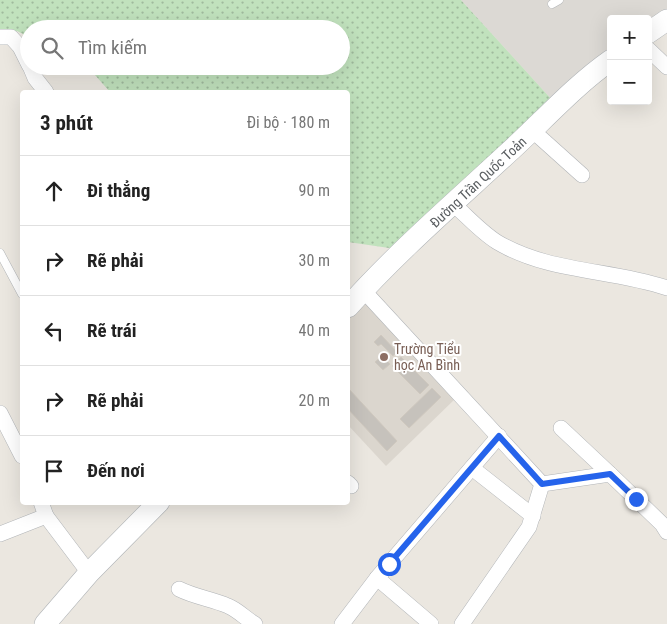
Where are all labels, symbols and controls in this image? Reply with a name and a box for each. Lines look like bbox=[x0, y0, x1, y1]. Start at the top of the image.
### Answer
map controls bbox=[607, 15, 652, 105]
button: + bbox=[607, 15, 652, 60]
search box bbox=[20, 20, 350, 75]
icon: search bbox=[38, 34, 66, 62]
text: Tìm kiếm bbox=[78, 36, 147, 59]
button: − bbox=[607, 60, 652, 105]
text: 3 phút bbox=[40, 111, 93, 135]
text: Đi bộ · 180 m bbox=[247, 113, 330, 132]
street label: Đường Trần Quốc Toản bbox=[427, 133, 529, 231]
icon: ahead bbox=[40, 177, 68, 205]
text: Đi thẳng bbox=[87, 179, 150, 202]
text: 90 m bbox=[298, 181, 330, 200]
icon: right bbox=[40, 247, 68, 275]
text: Rẽ phải bbox=[87, 249, 143, 272]
text: 30 m bbox=[298, 251, 330, 270]
icon: left bbox=[40, 317, 68, 345]
text: Rẽ trái bbox=[87, 319, 137, 342]
text: 40 m bbox=[298, 321, 330, 340]
place label: Trường Tiểu học An Bình bbox=[394, 341, 460, 373]
marker: Trường Tiểu học An Bình bbox=[378, 351, 390, 363]
icon: right bbox=[40, 387, 68, 415]
text: Rẽ phải bbox=[87, 389, 143, 412]
text: 20 m bbox=[298, 391, 330, 410]
icon: arrive bbox=[40, 457, 68, 485]
text: Đến nơi bbox=[87, 459, 145, 482]
route end bbox=[625, 488, 648, 511]
route start bbox=[378, 553, 401, 576]

